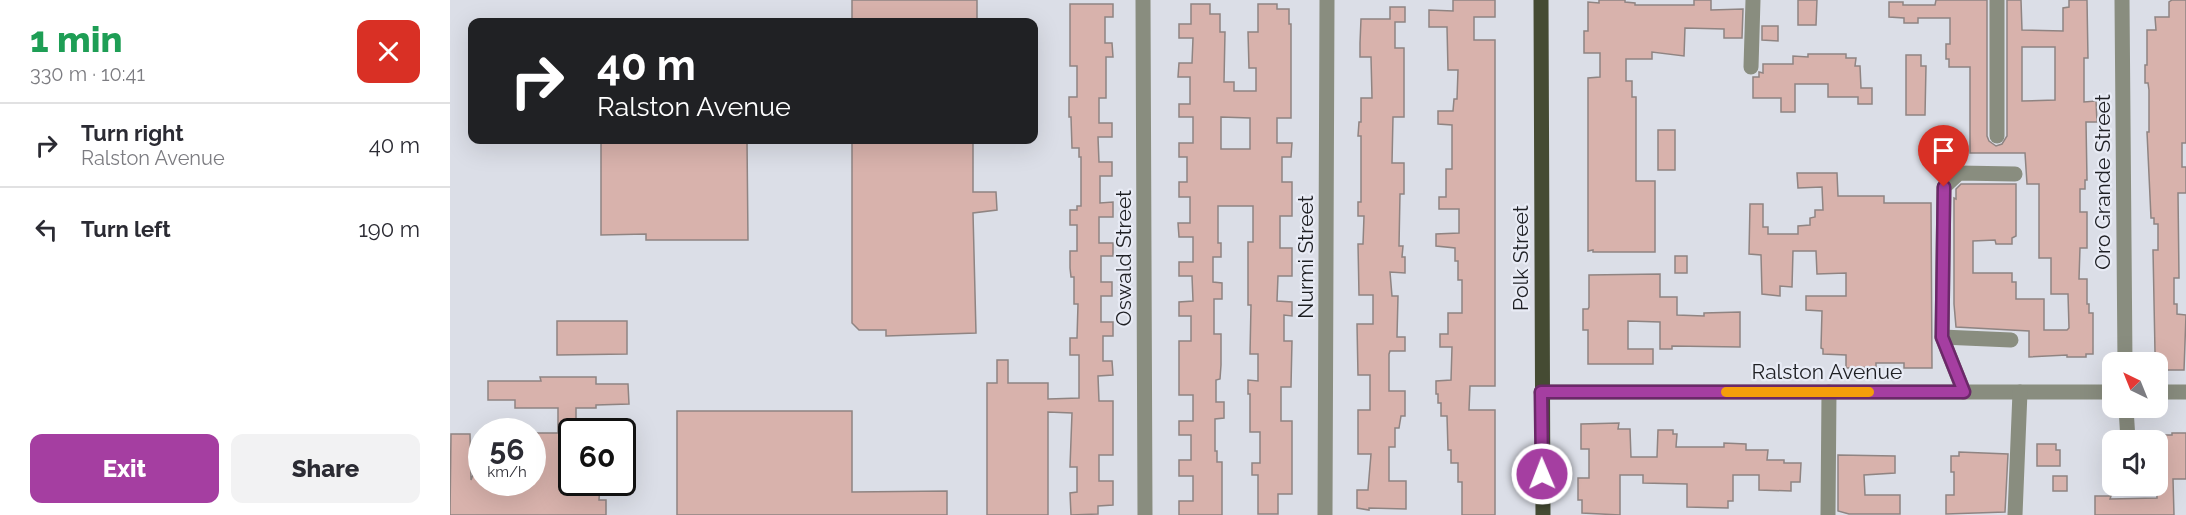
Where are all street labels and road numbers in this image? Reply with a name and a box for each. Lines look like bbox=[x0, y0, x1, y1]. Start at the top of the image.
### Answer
street label: Oro Grande Street bbox=[2090, 94, 2115, 270]
street label: Oswald Street bbox=[1111, 190, 1136, 326]
street label: Nurmi Street bbox=[1293, 195, 1318, 319]
street label: Polk Street bbox=[1508, 205, 1533, 311]
street label: Ralston Avenue bbox=[1752, 359, 1902, 384]

